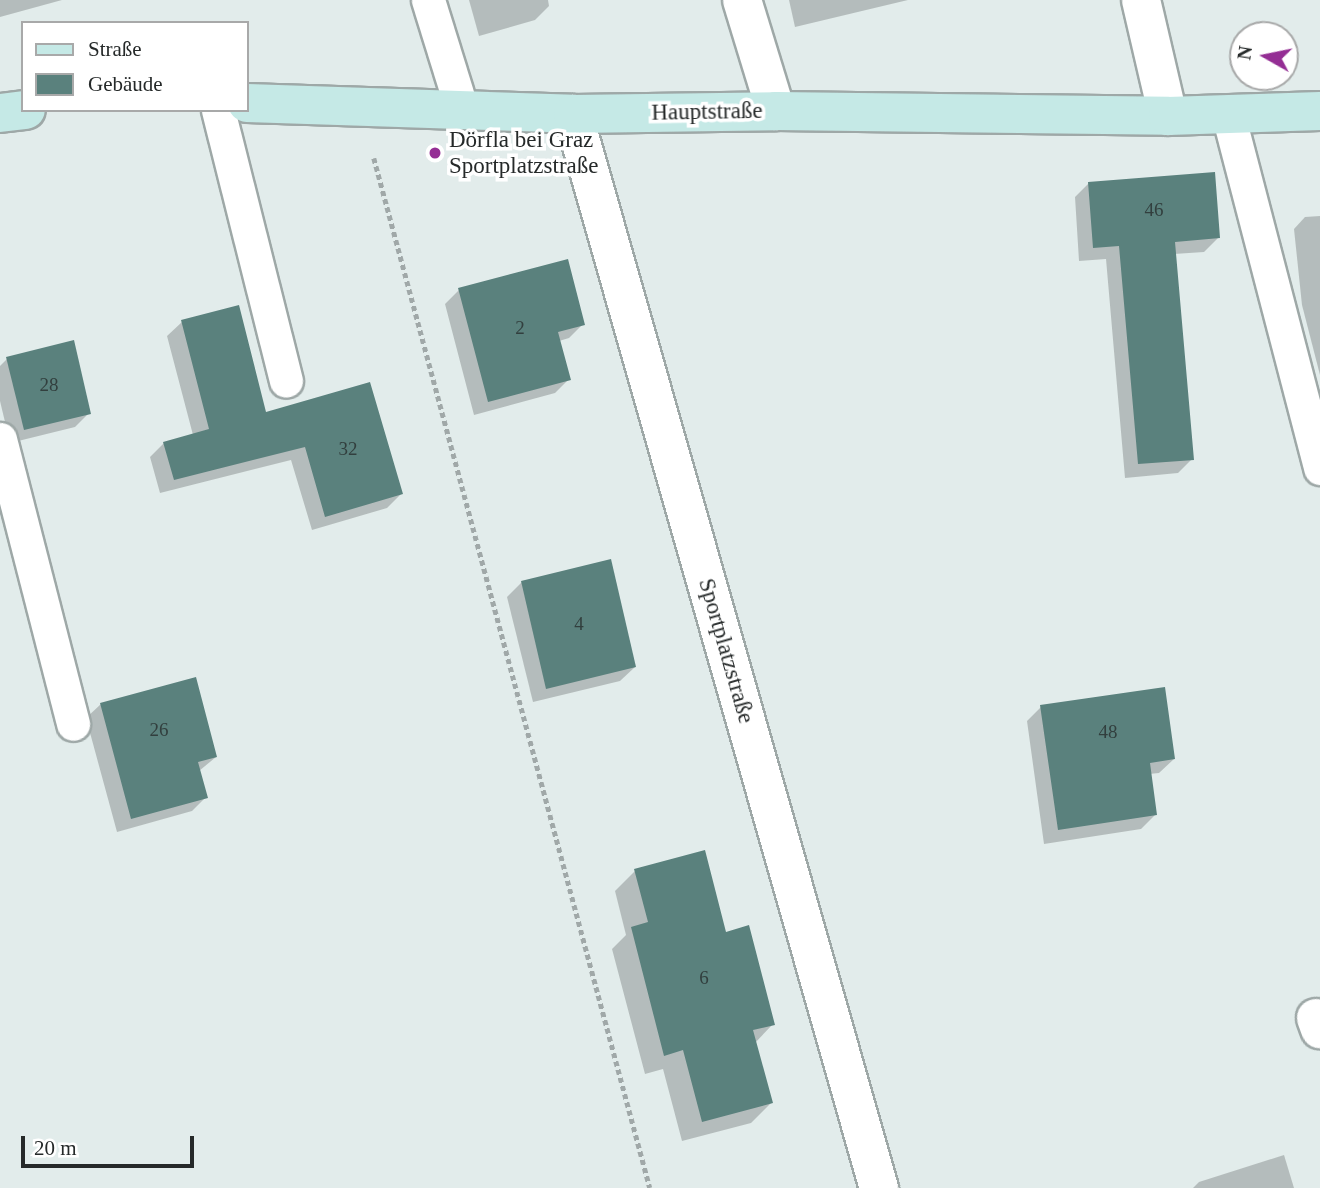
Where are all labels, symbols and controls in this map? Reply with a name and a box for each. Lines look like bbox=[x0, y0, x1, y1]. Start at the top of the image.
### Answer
legend bbox=[21, 21, 248, 112]
north arrow bbox=[1229, 21, 1299, 91]
text: Straße bbox=[88, 37, 142, 61]
text: N bbox=[1233, 45, 1256, 61]
text: Gebäude bbox=[88, 72, 163, 96]
street label: Hauptstraße bbox=[651, 97, 763, 127]
place label: Dörfla bei Graz Sportplatzstraße bbox=[449, 126, 598, 180]
marker: Dörfla bei Graz Sportplatzstraße bbox=[427, 145, 443, 161]
house number: 46 bbox=[1144, 199, 1164, 221]
house number: 2 bbox=[515, 317, 525, 339]
house number: 28 bbox=[40, 374, 58, 396]
house number: 32 bbox=[338, 438, 358, 460]
street label: Sportplatzstraße bbox=[692, 575, 760, 727]
house number: 4 bbox=[574, 613, 584, 635]
house number: 26 bbox=[150, 719, 168, 741]
house number: 48 bbox=[1098, 721, 1118, 743]
house number: 6 bbox=[699, 967, 709, 989]
scale bar bbox=[24, 1122, 198, 1166]
text: 20 m bbox=[34, 1136, 77, 1160]

